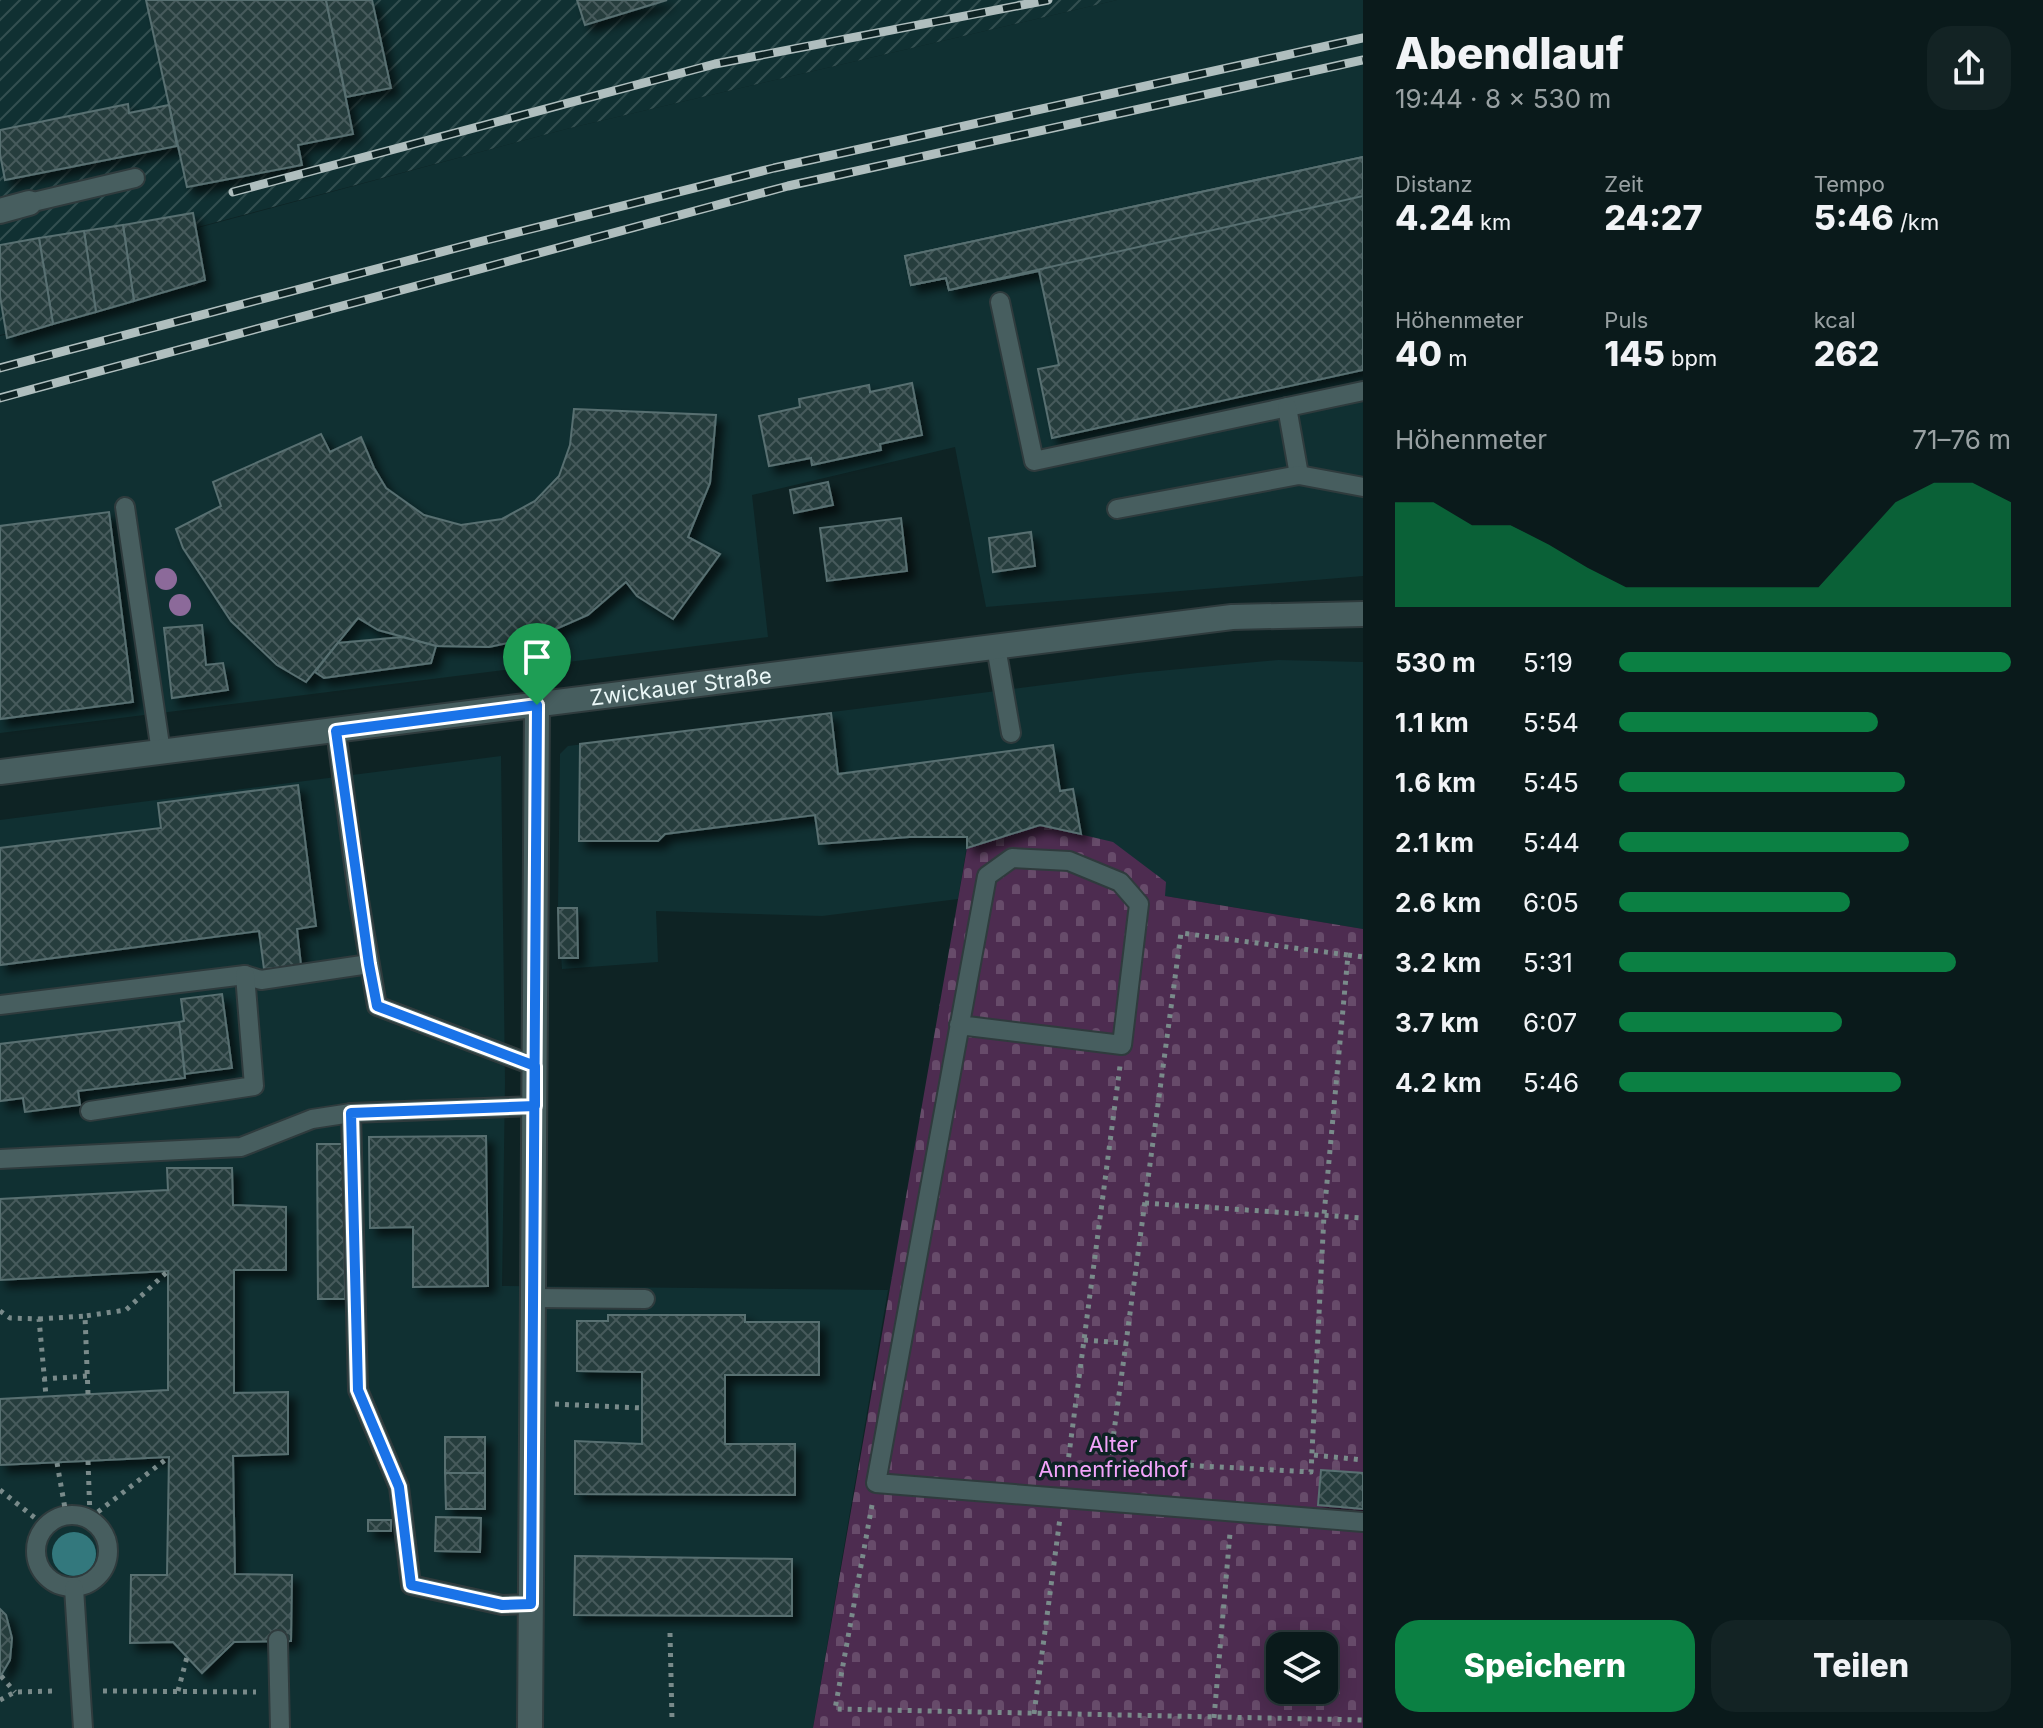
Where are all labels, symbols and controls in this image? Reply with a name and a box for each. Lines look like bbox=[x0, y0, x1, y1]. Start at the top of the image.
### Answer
text: Abendlauf bbox=[1395, 26, 1624, 80]
button: share bbox=[1927, 26, 2011, 110]
text: 19:44 · 8 × 530 m bbox=[1395, 83, 1611, 114]
text: Distanz bbox=[1395, 171, 1473, 197]
text: Zeit bbox=[1604, 171, 1644, 197]
text: Tempo bbox=[1814, 171, 1885, 197]
text: 4.24 bbox=[1395, 197, 1474, 238]
text: 24:27 bbox=[1604, 197, 1703, 238]
text: 5:46 bbox=[1814, 197, 1894, 238]
text: km bbox=[1474, 209, 1511, 235]
text: /km bbox=[1894, 209, 1939, 235]
text: Höhenmeter bbox=[1395, 307, 1524, 333]
text: Puls bbox=[1604, 307, 1648, 333]
text: kcal bbox=[1814, 307, 1856, 333]
text: 40 bbox=[1395, 333, 1442, 374]
text: 145 bbox=[1604, 333, 1665, 374]
text: 262 bbox=[1814, 333, 1880, 374]
text: m bbox=[1442, 345, 1467, 371]
text: bpm bbox=[1665, 345, 1717, 371]
text: Höhenmeter bbox=[1395, 424, 1547, 455]
text: 71–76 m bbox=[1912, 424, 2011, 455]
pin bbox=[503, 623, 571, 705]
icon: arrive bbox=[515, 635, 559, 679]
text: 530 m bbox=[1395, 647, 1476, 678]
text: 5:19 bbox=[1523, 647, 1573, 678]
street label: Zwickauer Straße bbox=[588, 662, 773, 711]
text: 1.1 km bbox=[1395, 707, 1469, 738]
text: 5:54 bbox=[1523, 707, 1579, 738]
text: 1.6 km bbox=[1395, 767, 1476, 798]
text: 5:45 bbox=[1523, 767, 1579, 798]
text: 2.1 km bbox=[1395, 827, 1474, 858]
text: 5:44 bbox=[1523, 827, 1580, 858]
text: 2.6 km bbox=[1395, 887, 1481, 918]
text: 6:05 bbox=[1523, 887, 1579, 918]
text: 3.2 km bbox=[1395, 947, 1481, 978]
text: 5:31 bbox=[1523, 947, 1573, 978]
text: 3.7 km bbox=[1395, 1007, 1479, 1038]
text: 6:07 bbox=[1523, 1007, 1577, 1038]
text: 4.2 km bbox=[1395, 1067, 1482, 1098]
text: 5:46 bbox=[1523, 1067, 1579, 1098]
park label: Alter Annenfriedhof bbox=[1038, 1431, 1188, 1482]
button: Speichern bbox=[1395, 1620, 1695, 1712]
button: Teilen bbox=[1711, 1620, 2011, 1712]
map controls bbox=[1266, 1632, 1338, 1704]
button: layers bbox=[1266, 1632, 1338, 1704]

